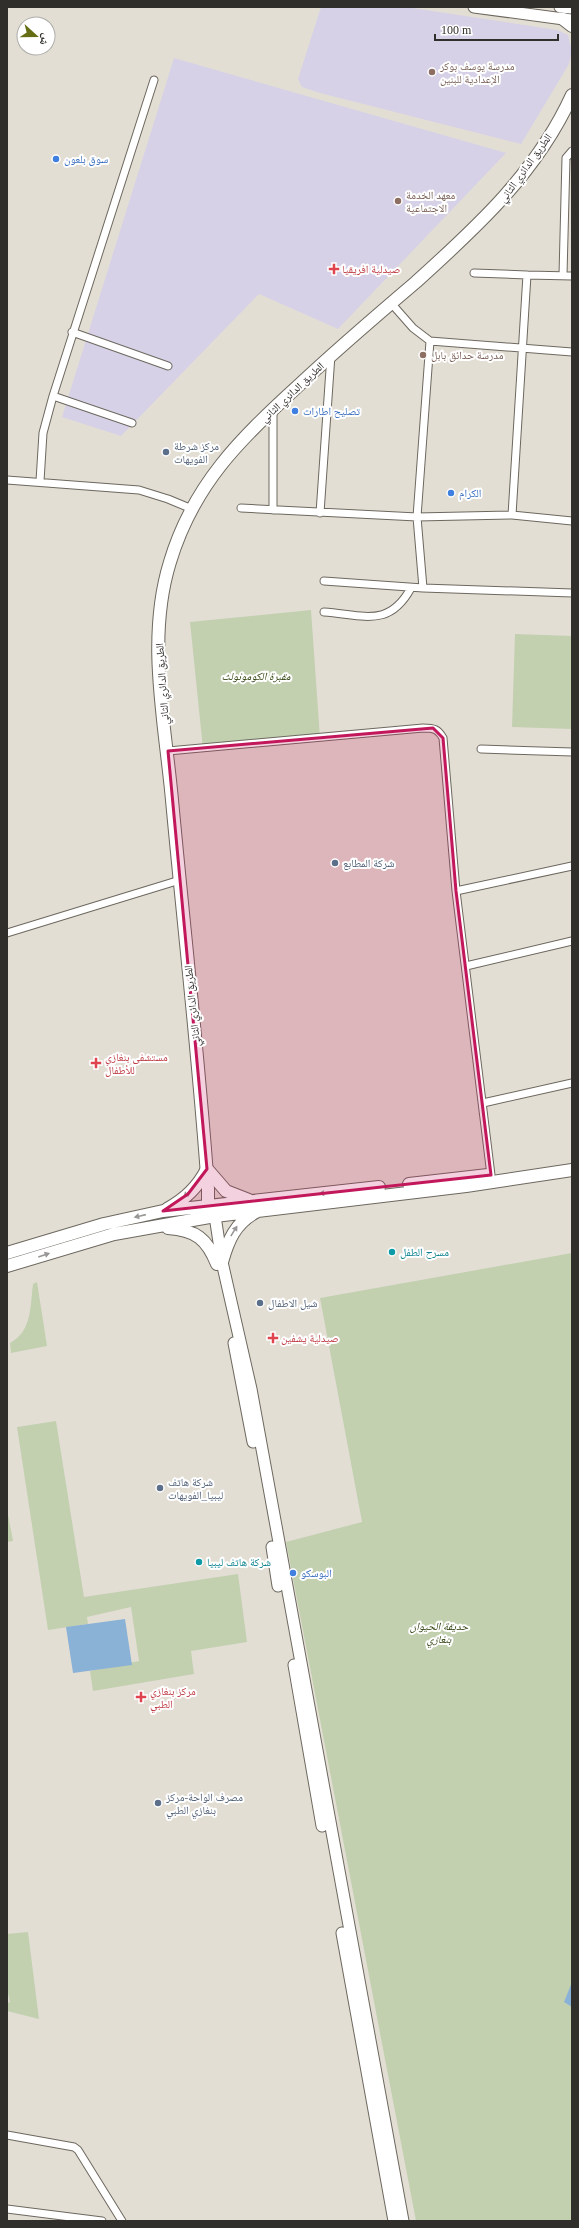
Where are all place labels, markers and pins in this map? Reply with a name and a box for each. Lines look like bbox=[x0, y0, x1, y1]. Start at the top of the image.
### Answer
place label: مدرسة يوسف بوكر الإعدادية للبنين bbox=[439, 60, 515, 86]
marker: مدرسة يوسف بوكر الإعدادية للبنين bbox=[427, 67, 437, 77]
place label: سوق بلعون bbox=[64, 153, 108, 166]
marker: سوق بلعون bbox=[51, 154, 61, 164]
place label: معهد الخدمة الاجتماعية bbox=[406, 189, 455, 214]
marker: معهد الخدمة الاجتماعية bbox=[393, 196, 403, 206]
place label: صيدلية افريقيا bbox=[342, 263, 400, 275]
marker: صيدلية افريقيا bbox=[329, 264, 339, 274]
place label: مدرسة حدائق بابل bbox=[431, 349, 503, 362]
marker: مدرسة حدائق بابل bbox=[418, 350, 428, 360]
place label: تصليح اطارات bbox=[303, 405, 361, 418]
marker: تصليح اطارات bbox=[290, 406, 300, 416]
place label: مركز شرطة الفويهات bbox=[174, 440, 219, 465]
marker: مركز شرطة الفويهات bbox=[161, 447, 171, 457]
place label: الكرام bbox=[459, 487, 481, 500]
marker: الكرام bbox=[446, 488, 456, 498]
place label: شركة المطابع bbox=[343, 857, 394, 870]
marker: شركة المطابع bbox=[330, 858, 340, 868]
place label: مستشفى بنغازي للأطفال bbox=[105, 1051, 168, 1077]
marker: مستشفى بنغازي للأطفال bbox=[90, 1057, 102, 1069]
place label: مسرح الطفل bbox=[400, 1246, 449, 1259]
marker: مسرح الطفل bbox=[387, 1247, 397, 1257]
place label: شيل الاطفال bbox=[268, 1297, 318, 1310]
marker: شيل الاطفال bbox=[255, 1298, 265, 1308]
place label: صيدلية يشفين bbox=[281, 1332, 339, 1345]
marker: صيدلية يشفين bbox=[268, 1333, 278, 1343]
place label: شركة هاتف ليبيا_الفويهات bbox=[168, 1476, 223, 1501]
marker: شركة هاتف ليبيا_الفويهات bbox=[155, 1483, 165, 1493]
place label: شركة هاتف ليبيا bbox=[207, 1556, 271, 1568]
marker: شركة هاتف ليبيا bbox=[194, 1557, 204, 1567]
place label: البوسكو bbox=[301, 1567, 332, 1579]
marker: البوسكو bbox=[288, 1568, 298, 1578]
place label: مركز بنغازي الطبي bbox=[150, 1685, 196, 1713]
marker: مركز بنغازي الطبي bbox=[135, 1691, 147, 1703]
place label: مصرف الواحة-مركز بنغازي الطبي bbox=[165, 1791, 243, 1819]
marker: مصرف الواحة-مركز بنغازي الطبي bbox=[153, 1798, 163, 1808]

